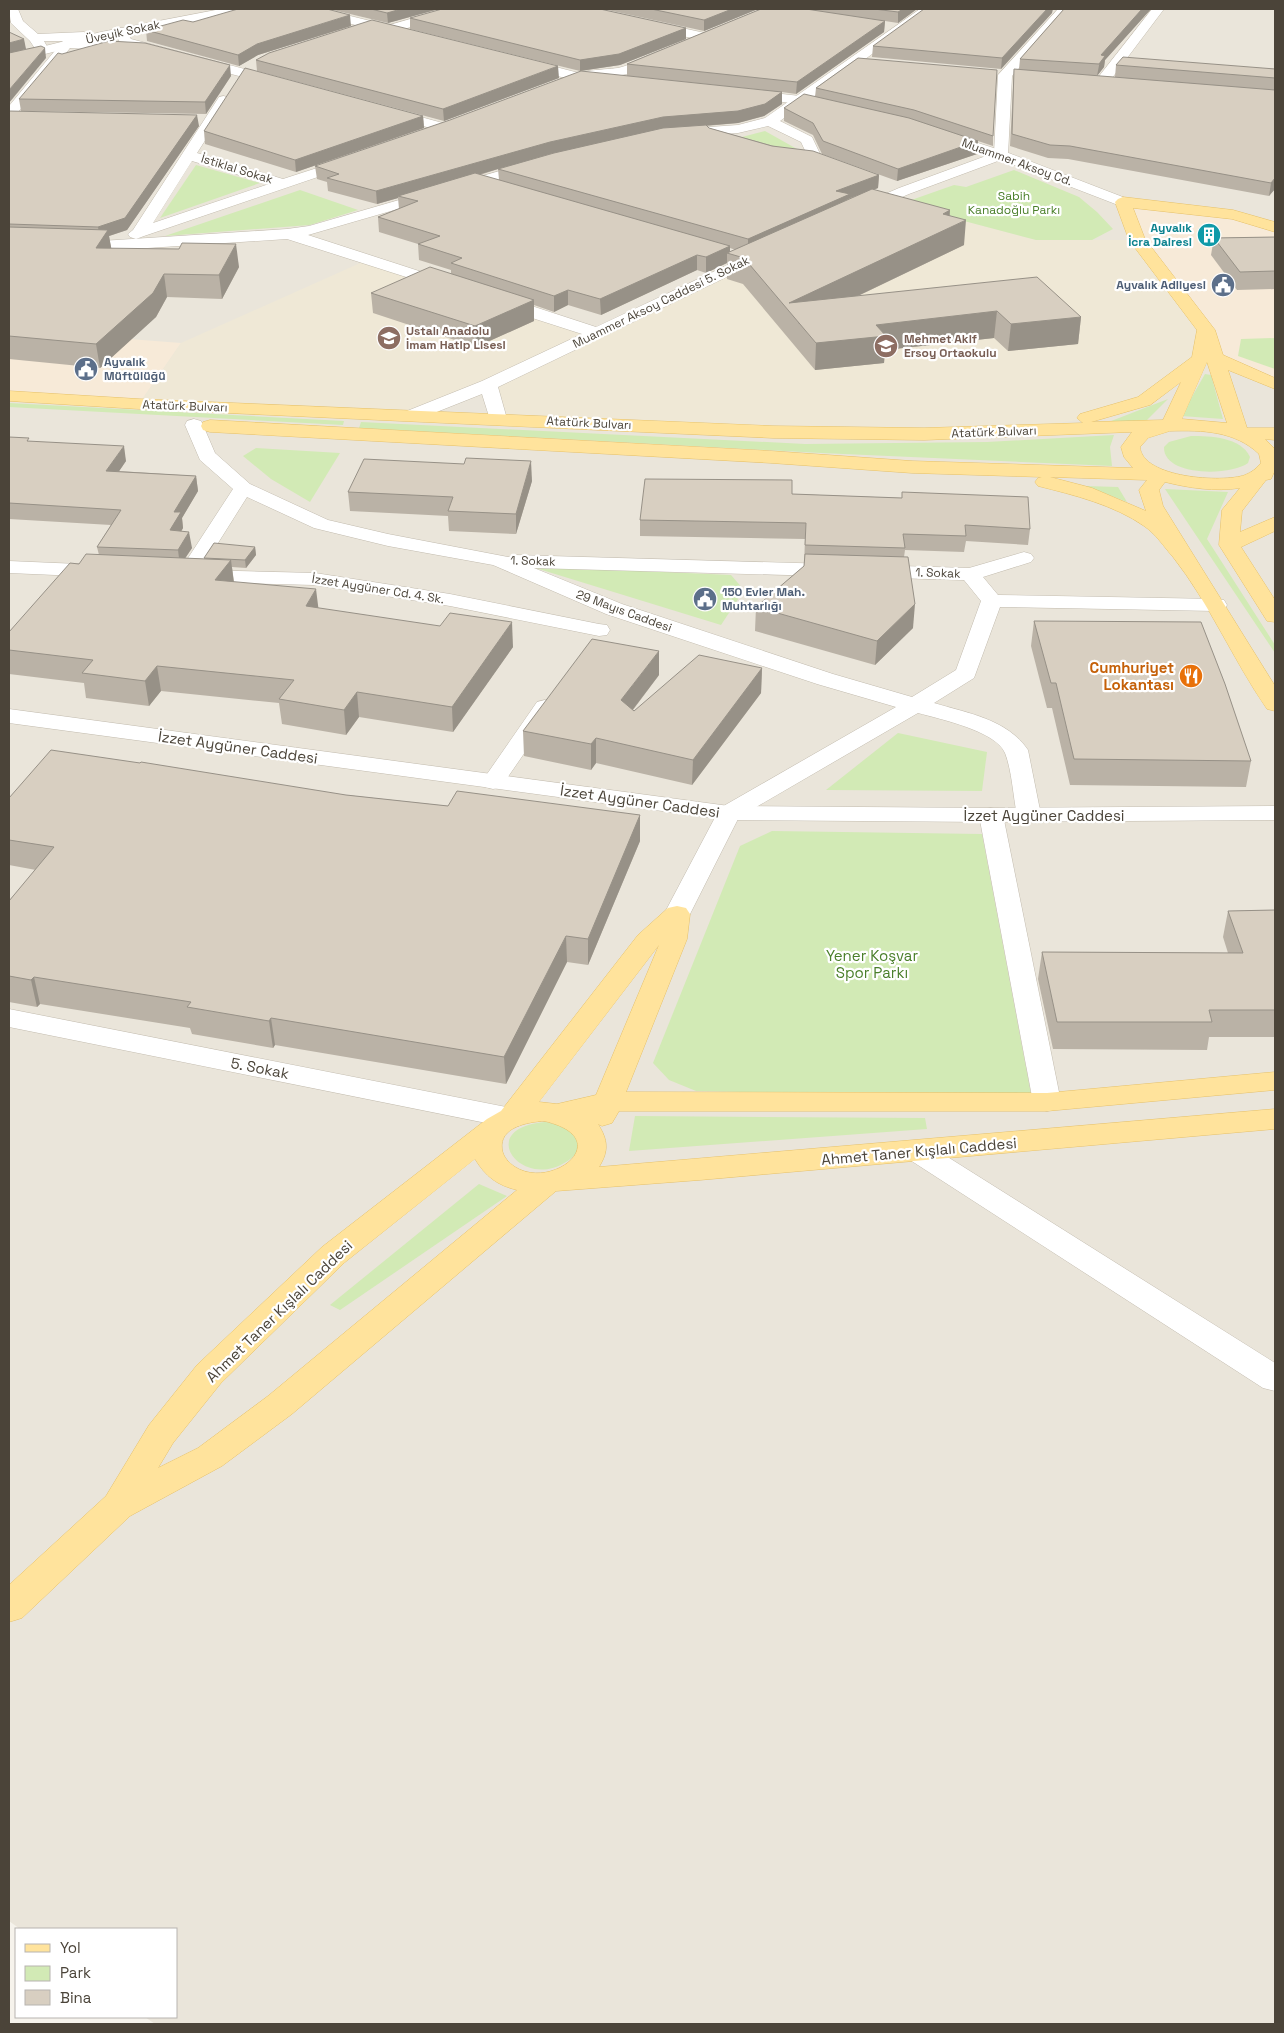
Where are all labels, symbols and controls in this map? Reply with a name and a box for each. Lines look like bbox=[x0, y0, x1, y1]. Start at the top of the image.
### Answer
street label: Üveyik Sokak bbox=[84, 16, 162, 48]
street label: Muammer Aksoy Cd. bbox=[960, 135, 1074, 189]
street label: İstiklal Sokak bbox=[199, 150, 275, 188]
park label: Sabih Kanadoğlu Parkı bbox=[968, 188, 1060, 218]
place label: Ayvalık İcra Dairesi bbox=[1128, 220, 1192, 250]
building icon: Ayvalık İcra Dairesi bbox=[1196, 222, 1222, 248]
street label: Muammer Aksoy Caddesi 5. Sokak bbox=[570, 252, 752, 352]
public building icon: Ayvalık Adliyesi bbox=[1210, 272, 1236, 298]
place label: Ayvalık Adliyesi bbox=[1116, 277, 1206, 293]
place label: Ustalı Anadolu İmam Hatip Lisesi bbox=[406, 323, 506, 353]
school or university icon: Ustalı Anadolu İmam Hatip Lisesi bbox=[376, 325, 402, 351]
place label: Mehmet Akif Ersoy Ortaokulu bbox=[904, 331, 997, 361]
school or university icon: Mehmet Akif Ersoy Ortaokulu bbox=[873, 333, 899, 359]
place label: Ayvalık Müftülüğü bbox=[104, 354, 166, 384]
public building icon: Ayvalık Müftülüğü bbox=[73, 356, 99, 382]
street label: Atatürk Bulvarı bbox=[142, 397, 228, 415]
street label: Atatürk Bulvarı bbox=[546, 413, 632, 433]
street label: Atatürk Bulvarı bbox=[951, 423, 1037, 441]
street label: 1. Sokak bbox=[510, 552, 556, 570]
street label: 1. Sokak bbox=[915, 564, 961, 582]
street label: İzzet Aygüner Cd. 4. Sk. bbox=[311, 571, 445, 607]
place label: 150 Evler Mah. Muhtarlığı bbox=[722, 584, 805, 614]
street label: 29 Mayıs Caddesi bbox=[574, 586, 674, 636]
public building icon: 150 Evler Mah. Muhtarlığı bbox=[692, 586, 718, 612]
place label: Cumhuriyet Lokantası bbox=[1090, 658, 1174, 694]
restaurant icon: Cumhuriyet Lokantası bbox=[1178, 663, 1204, 689]
street label: İzzet Aygüner Caddesi bbox=[157, 726, 319, 768]
street label: İzzet Aygüner Caddesi bbox=[559, 780, 721, 822]
street label: İzzet Aygüner Caddesi bbox=[964, 806, 1125, 825]
park label: Yener Koşvar Spor Parkı bbox=[826, 946, 918, 982]
street label: 5. Sokak bbox=[229, 1053, 291, 1083]
street label: Ahmet Taner Kışlalı Caddesi bbox=[820, 1133, 1018, 1169]
street label: Ahmet Taner Kışlalı Caddesi bbox=[202, 1236, 356, 1386]
legend bbox=[15, 1928, 178, 2018]
text: Yol bbox=[60, 1938, 81, 1957]
text: Park bbox=[60, 1963, 91, 1982]
text: Bina bbox=[60, 1988, 92, 2007]

